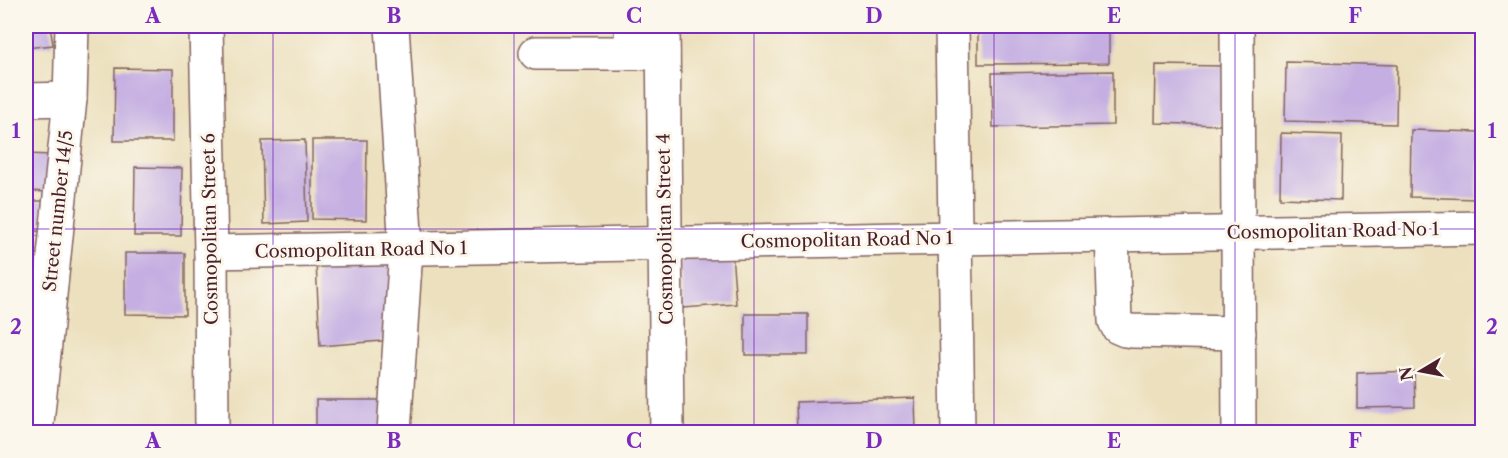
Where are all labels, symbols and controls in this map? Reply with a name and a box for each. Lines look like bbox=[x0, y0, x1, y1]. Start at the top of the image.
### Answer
text: A bbox=[144, 4, 161, 28]
text: B bbox=[387, 4, 402, 28]
text: C bbox=[626, 4, 642, 28]
text: D bbox=[865, 4, 883, 28]
text: E bbox=[1107, 4, 1121, 28]
text: F bbox=[1348, 4, 1362, 28]
text: 1 bbox=[12, 119, 21, 143]
text: 1 bbox=[1488, 119, 1497, 143]
street label: Street number 14/5 bbox=[39, 129, 77, 293]
street label: Cosmopolitan Street 6 bbox=[197, 133, 223, 325]
street label: Cosmopolitan Street 4 bbox=[652, 133, 678, 325]
street label: Cosmopolitan Road No 1 bbox=[1227, 218, 1440, 244]
street label: Cosmopolitan Road No 1 bbox=[741, 227, 954, 253]
street label: Cosmopolitan Road No 1 bbox=[255, 237, 468, 263]
text: 2 bbox=[10, 315, 22, 339]
text: 2 bbox=[1486, 315, 1498, 339]
north arrow bbox=[1391, 341, 1451, 401]
text: N bbox=[1395, 365, 1417, 382]
text: A bbox=[144, 429, 161, 453]
text: B bbox=[387, 429, 402, 453]
text: C bbox=[626, 429, 642, 453]
text: D bbox=[865, 429, 883, 453]
text: E bbox=[1107, 429, 1121, 453]
text: F bbox=[1348, 429, 1362, 453]

